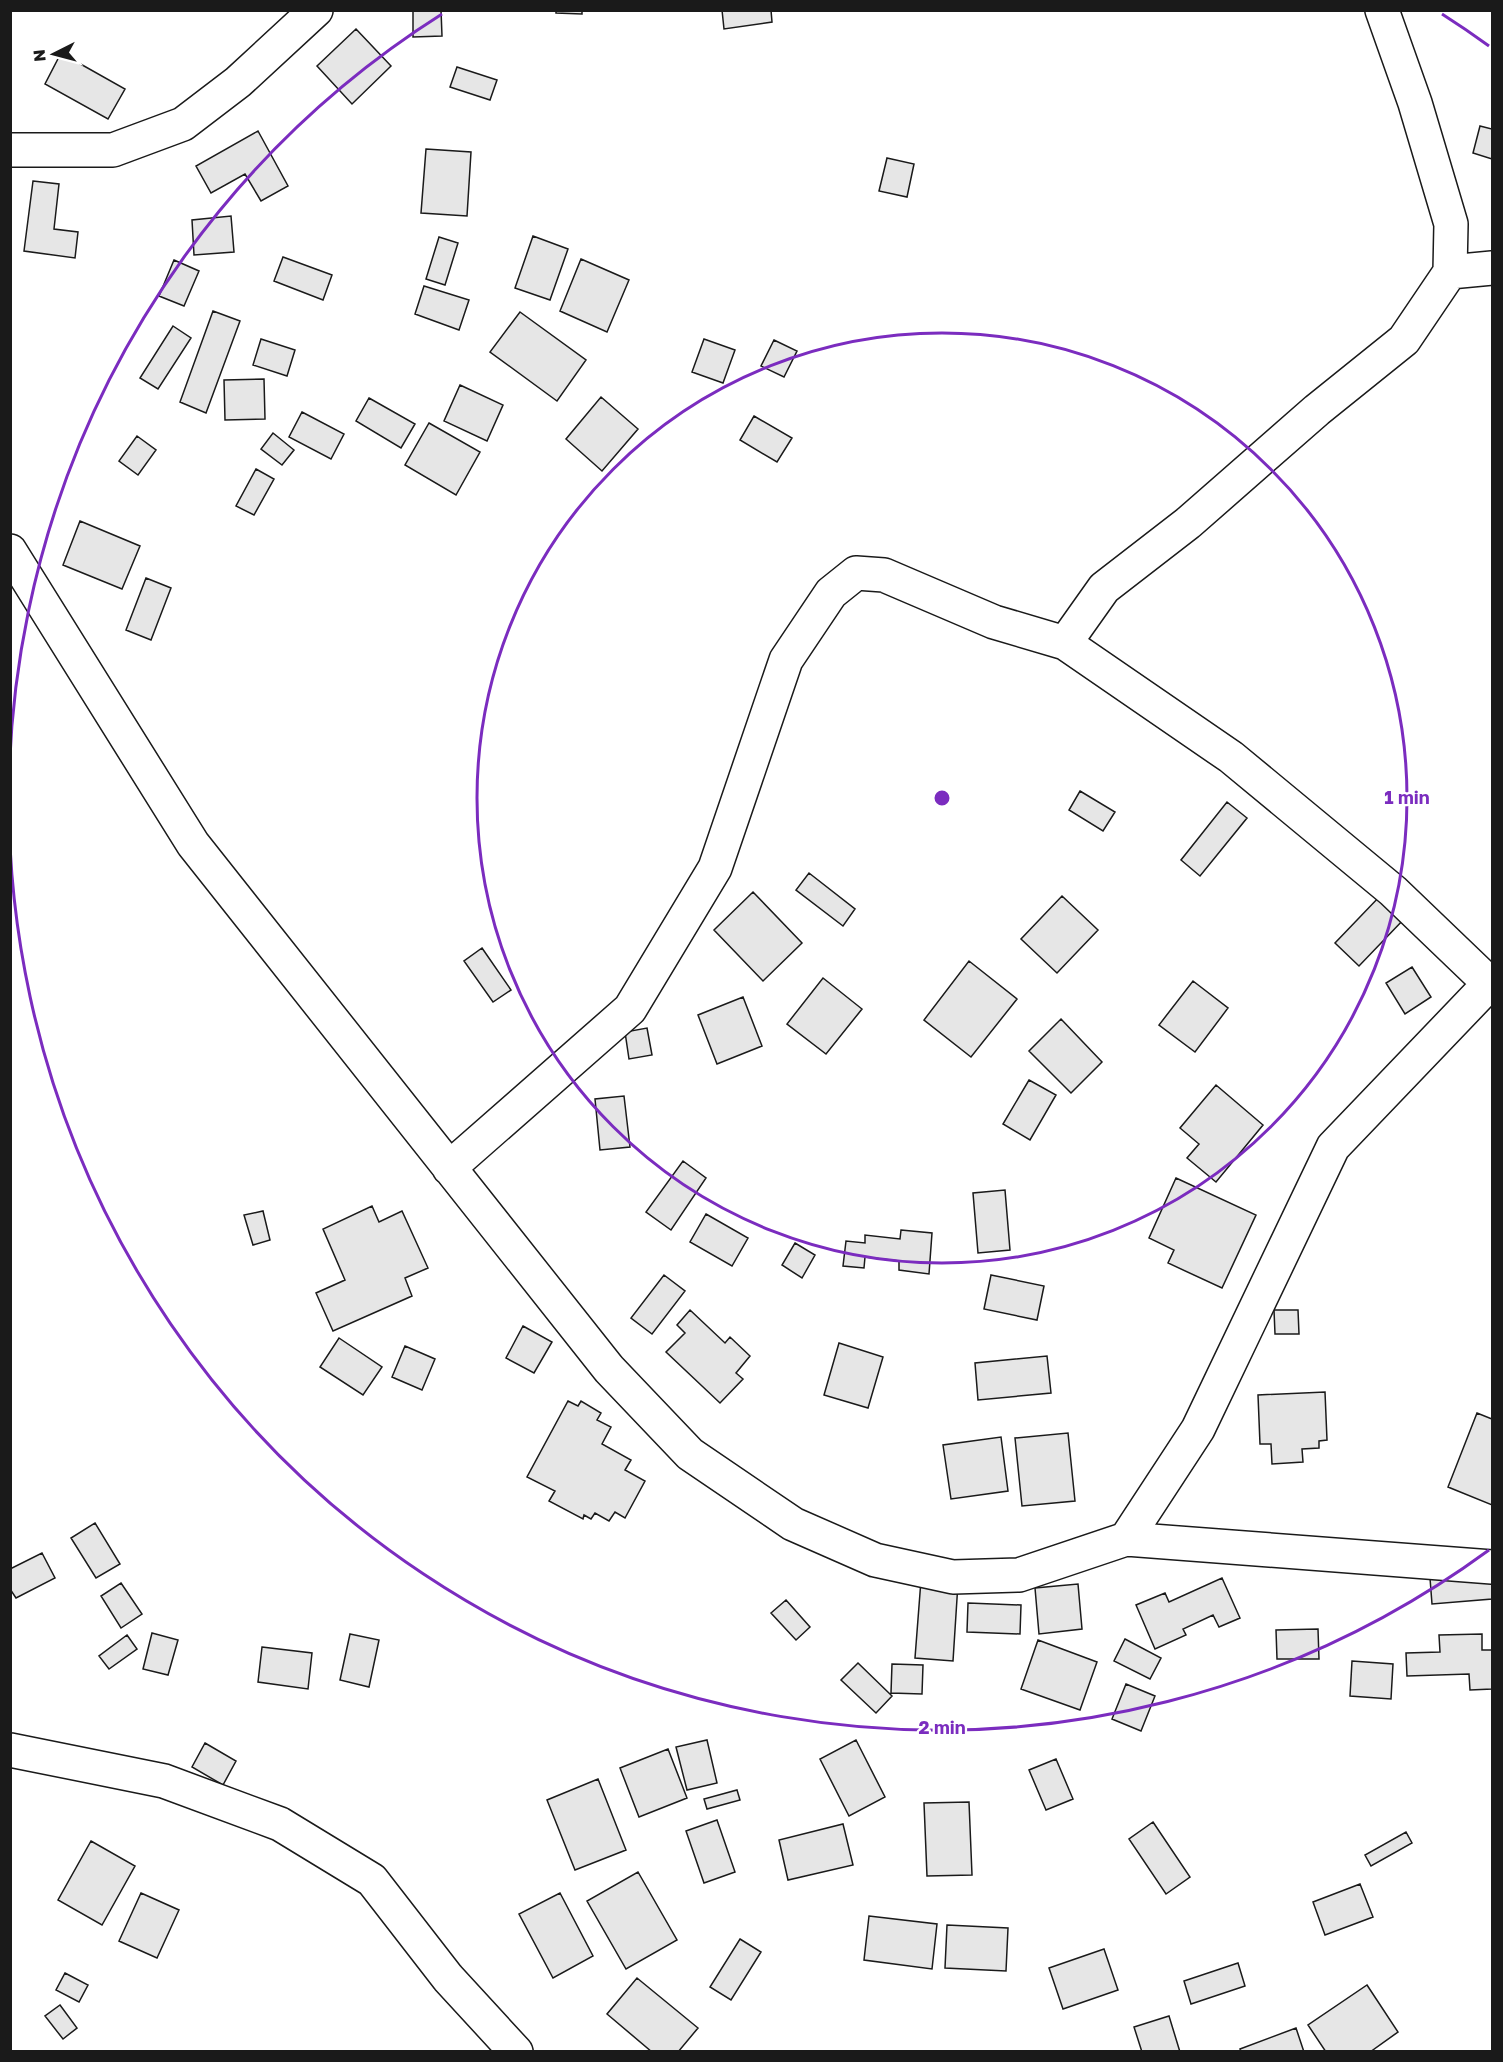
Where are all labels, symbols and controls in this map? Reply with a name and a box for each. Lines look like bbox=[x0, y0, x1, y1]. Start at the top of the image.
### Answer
north arrow bbox=[24, 24, 84, 84]
text: N bbox=[29, 48, 50, 63]
text: 1 min bbox=[1384, 786, 1430, 808]
centre of rings bbox=[932, 788, 952, 808]
text: 2 min bbox=[918, 1716, 966, 1738]

